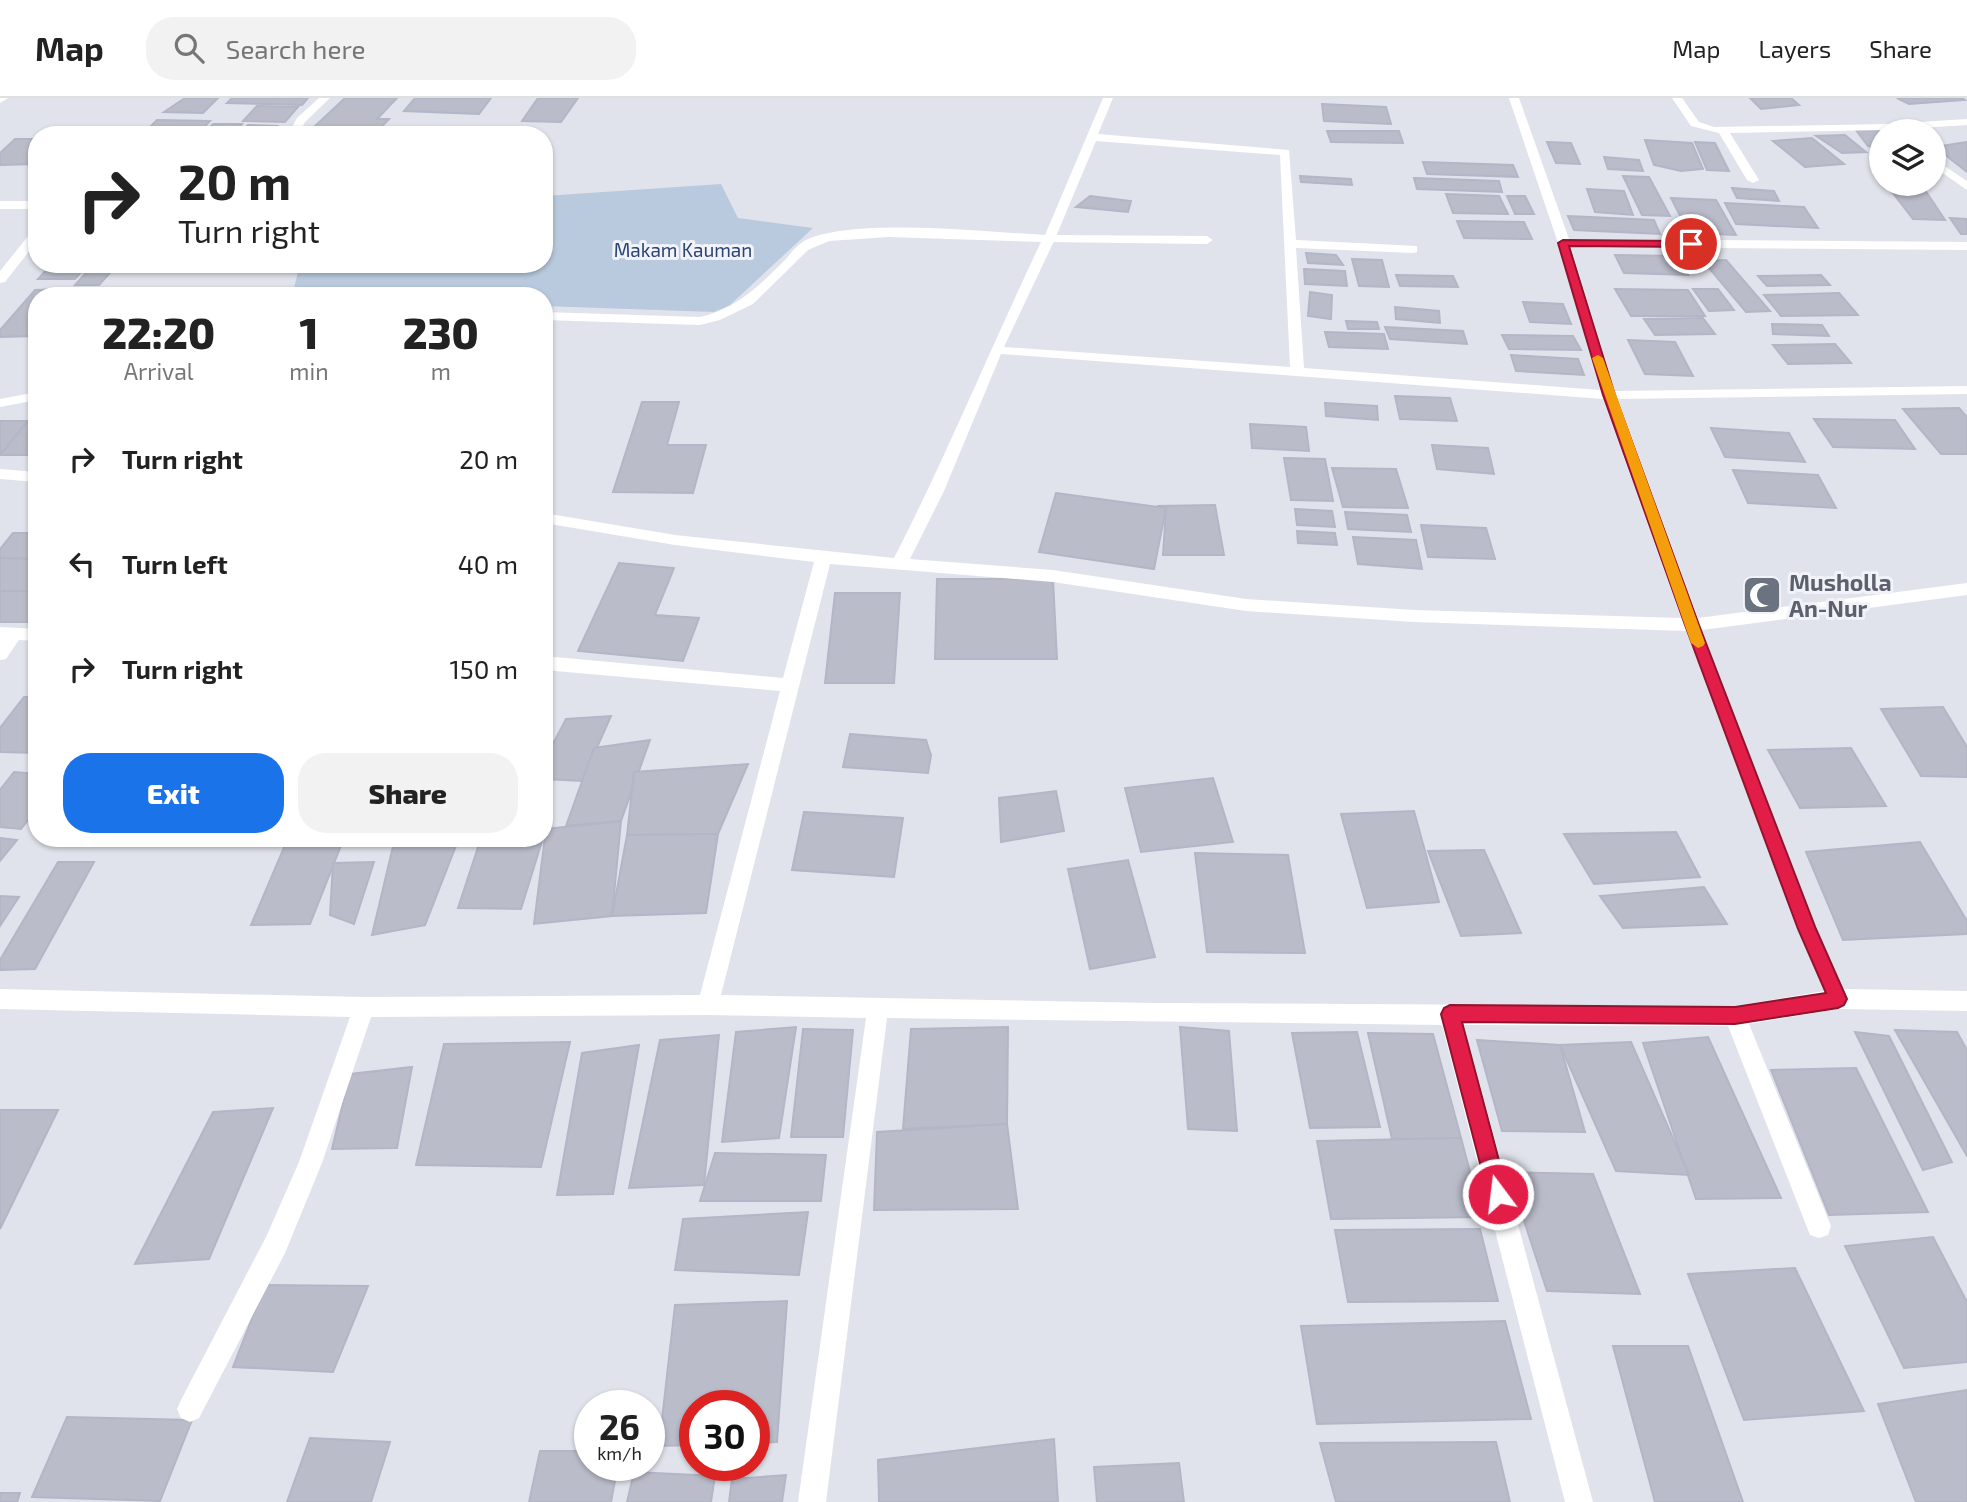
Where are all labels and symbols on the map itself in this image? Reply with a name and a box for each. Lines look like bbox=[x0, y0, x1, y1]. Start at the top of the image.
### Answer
pin bbox=[1661, 214, 1721, 274]
park label: Makam Kauman bbox=[614, 238, 752, 261]
place label: Musholla An-Nur bbox=[1789, 568, 1892, 622]
mosque icon: Musholla An-Nur bbox=[1741, 574, 1783, 616]
position arrow bbox=[1461, 1157, 1535, 1231]
speed limit sign: 30 bbox=[679, 1390, 770, 1481]

